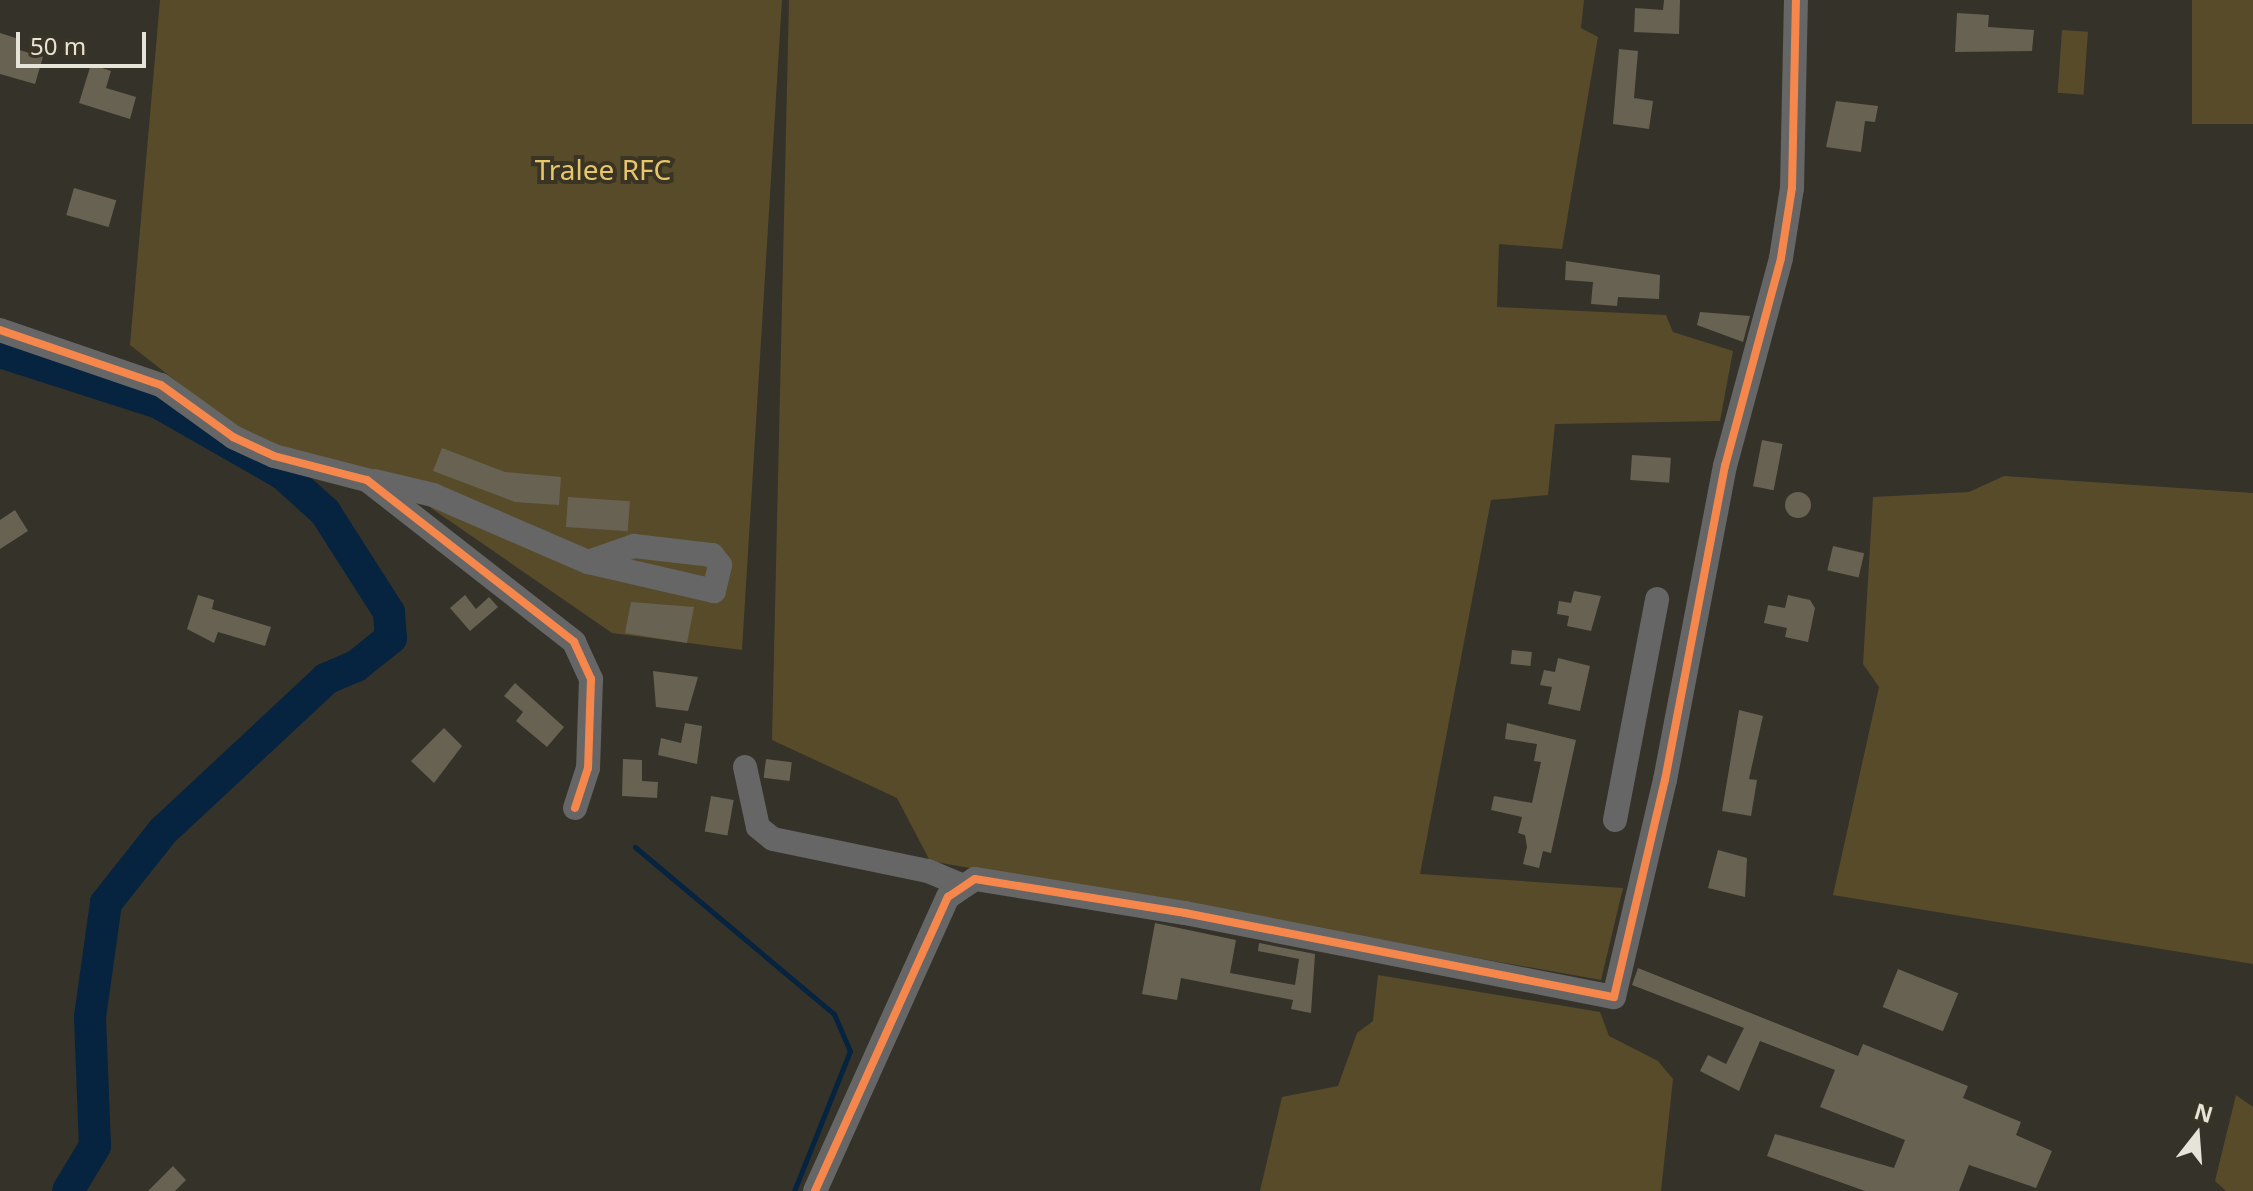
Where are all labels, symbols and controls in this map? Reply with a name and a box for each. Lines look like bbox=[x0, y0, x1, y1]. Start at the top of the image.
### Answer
scale bar bbox=[20, 16, 150, 66]
text: 50 m bbox=[30, 29, 86, 62]
park label: Tralee RFC bbox=[535, 152, 671, 186]
north arrow bbox=[2157, 1095, 2237, 1175]
text: N bbox=[2191, 1095, 2217, 1129]

